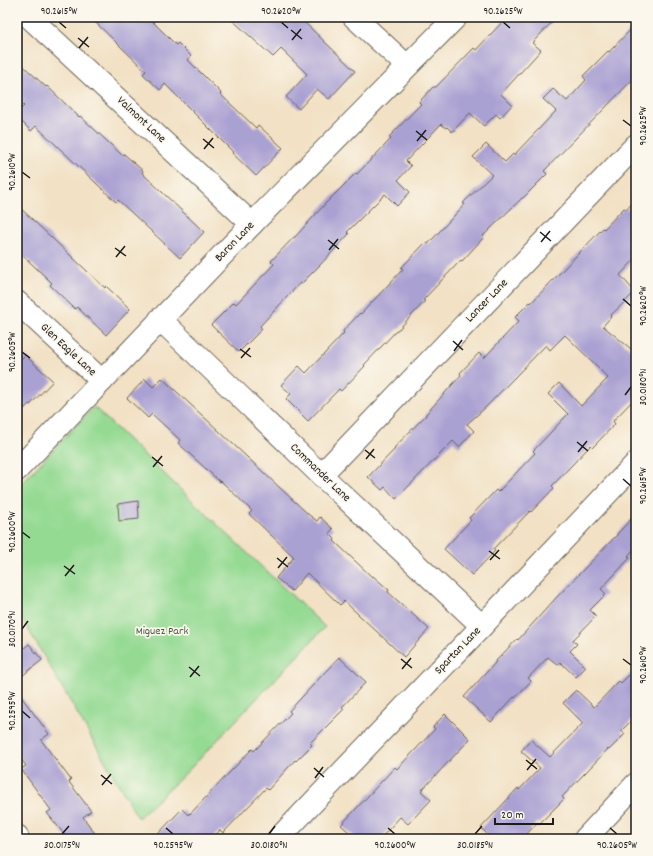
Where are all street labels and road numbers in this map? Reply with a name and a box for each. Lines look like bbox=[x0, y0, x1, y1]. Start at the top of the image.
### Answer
street label: Valmont Lane bbox=[113, 93, 169, 147]
street label: Baron Lane bbox=[211, 218, 259, 266]
street label: Lancer Lane bbox=[462, 275, 512, 327]
street label: Glen Eagle Lane bbox=[36, 320, 100, 380]
street label: Commander Lane bbox=[286, 440, 354, 506]
street label: Spartan Lane bbox=[431, 623, 485, 679]

